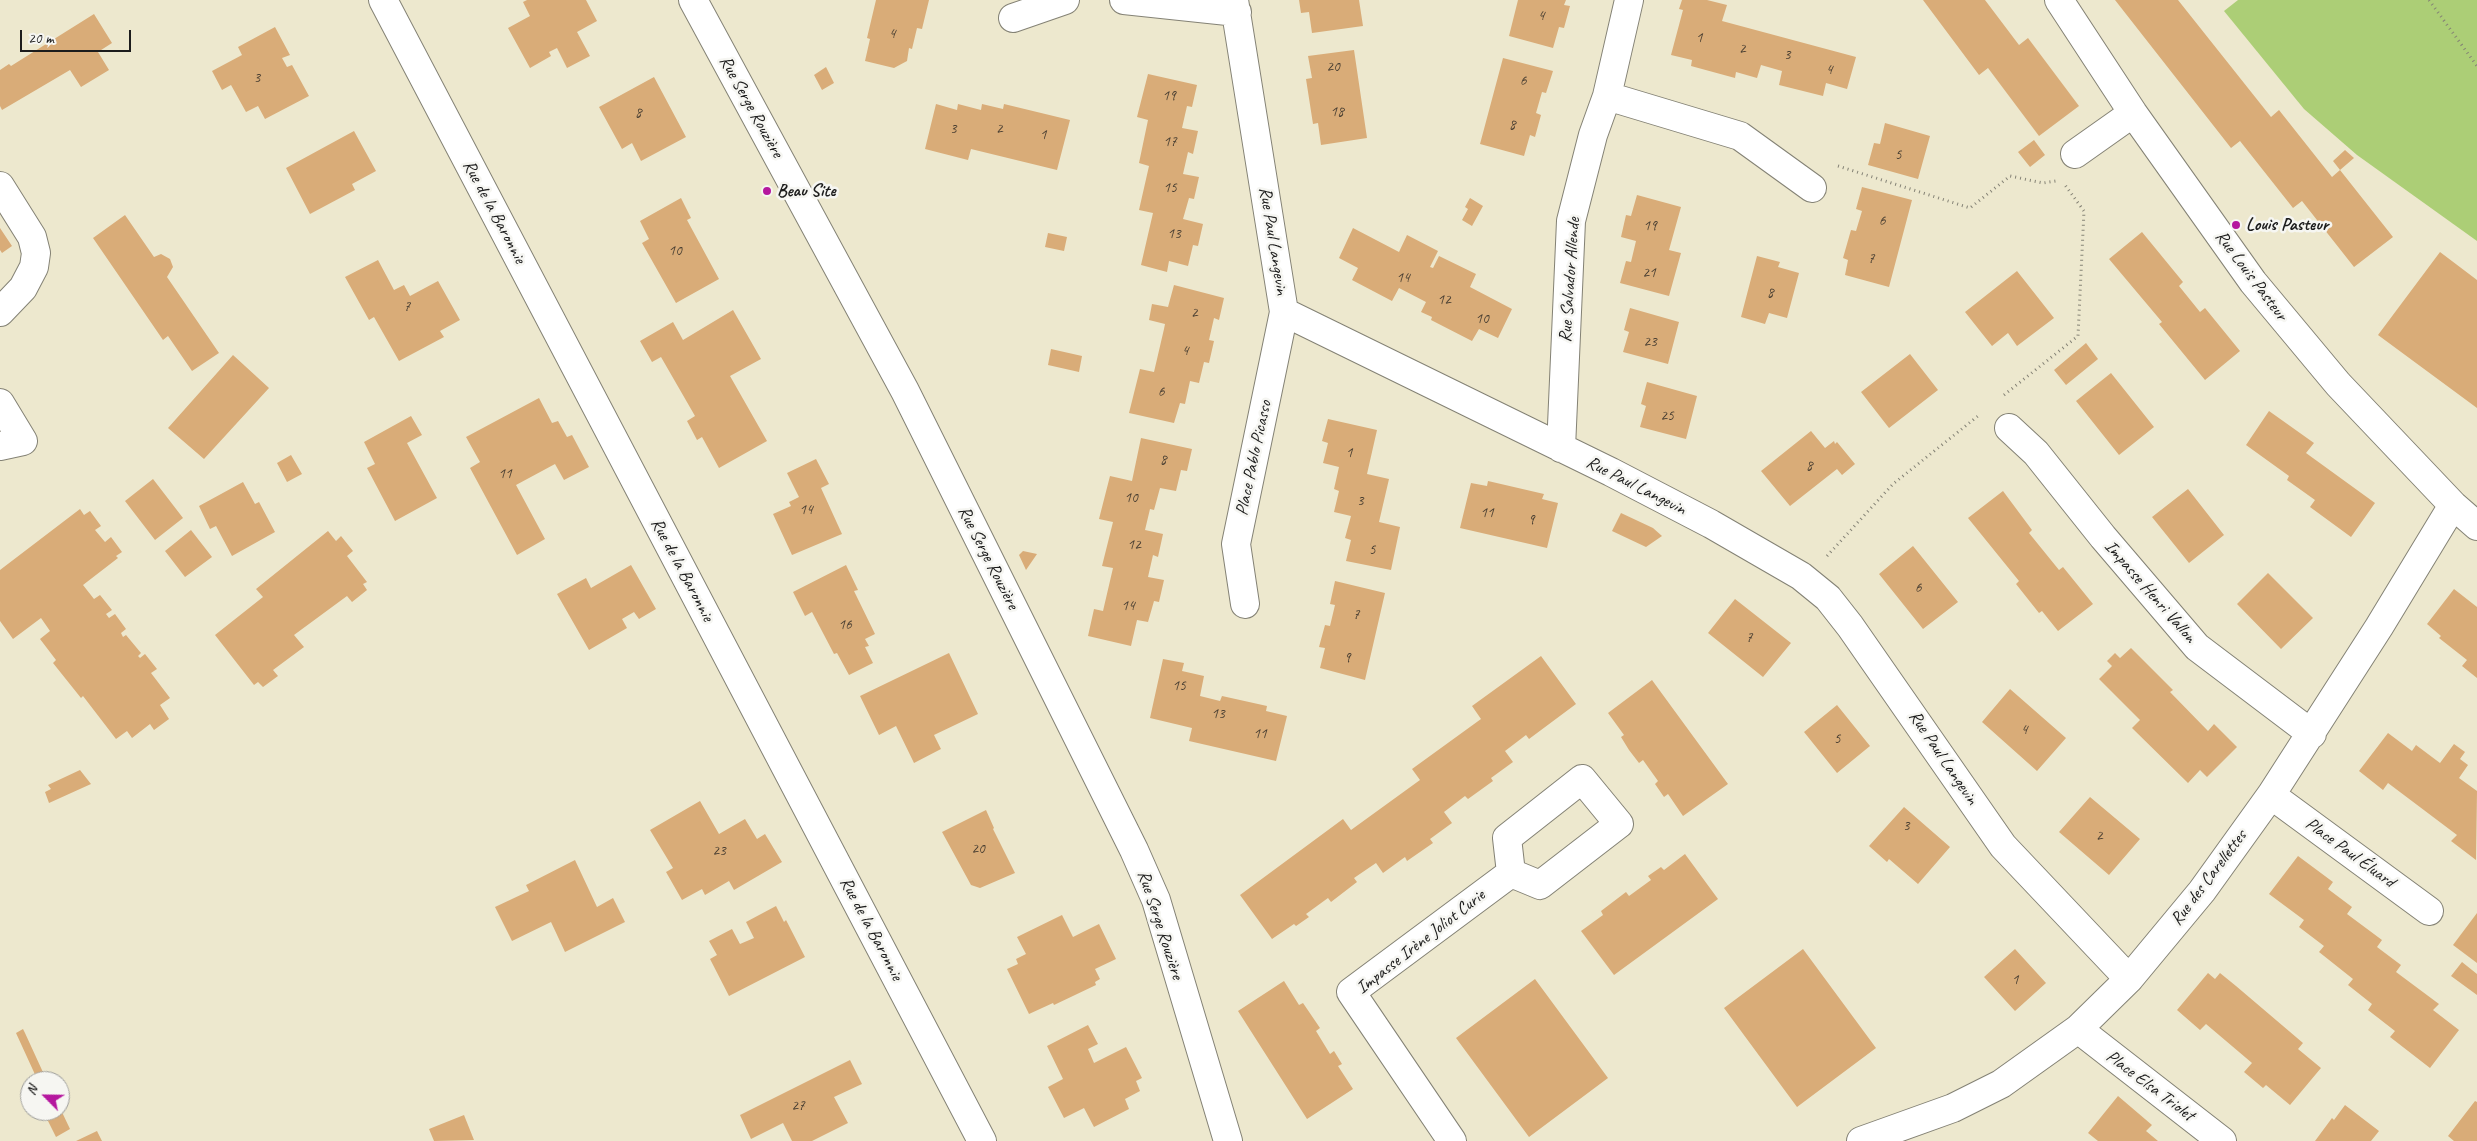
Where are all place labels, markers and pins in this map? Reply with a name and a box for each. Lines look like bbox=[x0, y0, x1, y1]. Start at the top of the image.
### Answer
place label: Beau Site bbox=[777, 180, 836, 202]
marker: Beau Site bbox=[761, 185, 773, 197]
place label: Louis Pasteur bbox=[2246, 214, 2328, 236]
marker: Louis Pasteur bbox=[2230, 219, 2242, 231]

